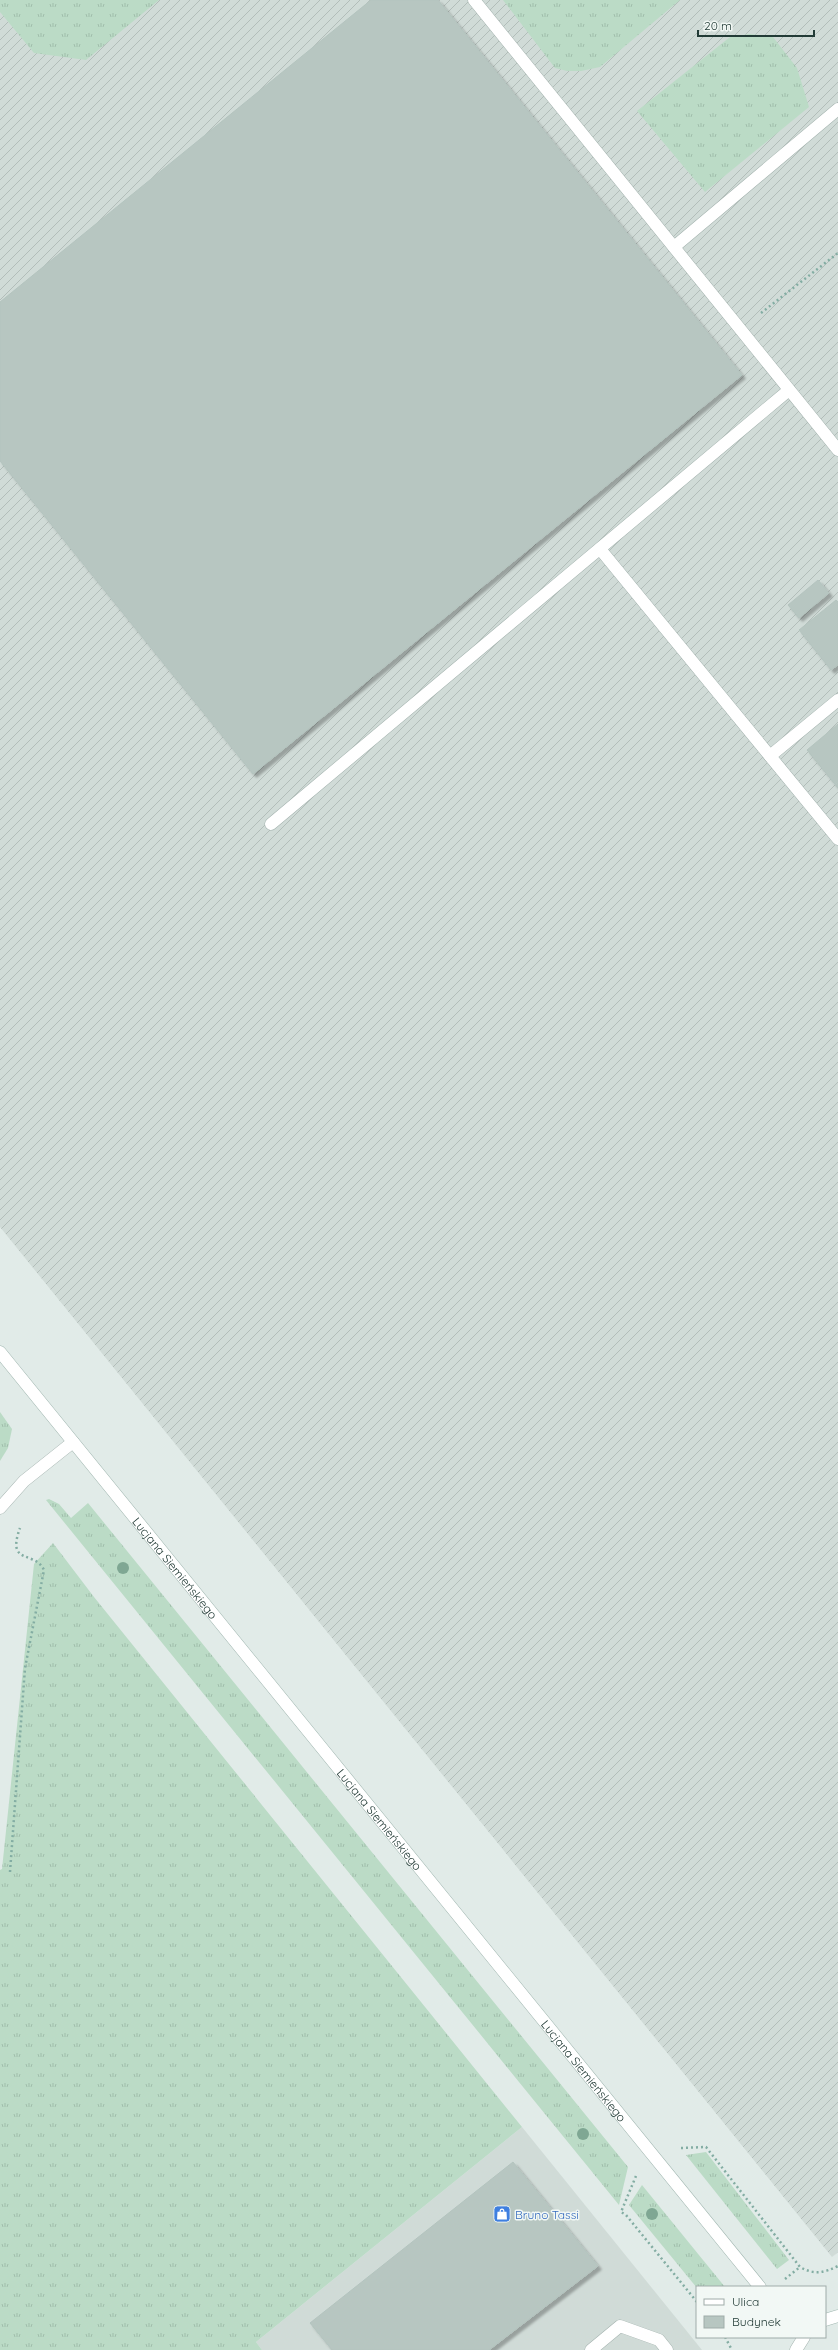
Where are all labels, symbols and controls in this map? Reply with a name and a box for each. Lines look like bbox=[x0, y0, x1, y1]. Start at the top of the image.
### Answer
scale bar bbox=[698, 12, 814, 38]
text: 20 m bbox=[704, 18, 732, 33]
street label: Lucjana Siemieńskiego bbox=[130, 1514, 221, 1622]
street label: Lucjana Siemieńskiego bbox=[334, 1765, 425, 1873]
street label: Lucjana Siemieńskiego bbox=[538, 2017, 630, 2124]
shop icon: Bruno Tassi bbox=[492, 2204, 512, 2224]
place label: Bruno Tassi bbox=[515, 2207, 579, 2222]
legend bbox=[696, 2286, 826, 2338]
text: Ulica bbox=[732, 2294, 759, 2309]
text: Budynek bbox=[732, 2314, 781, 2329]

